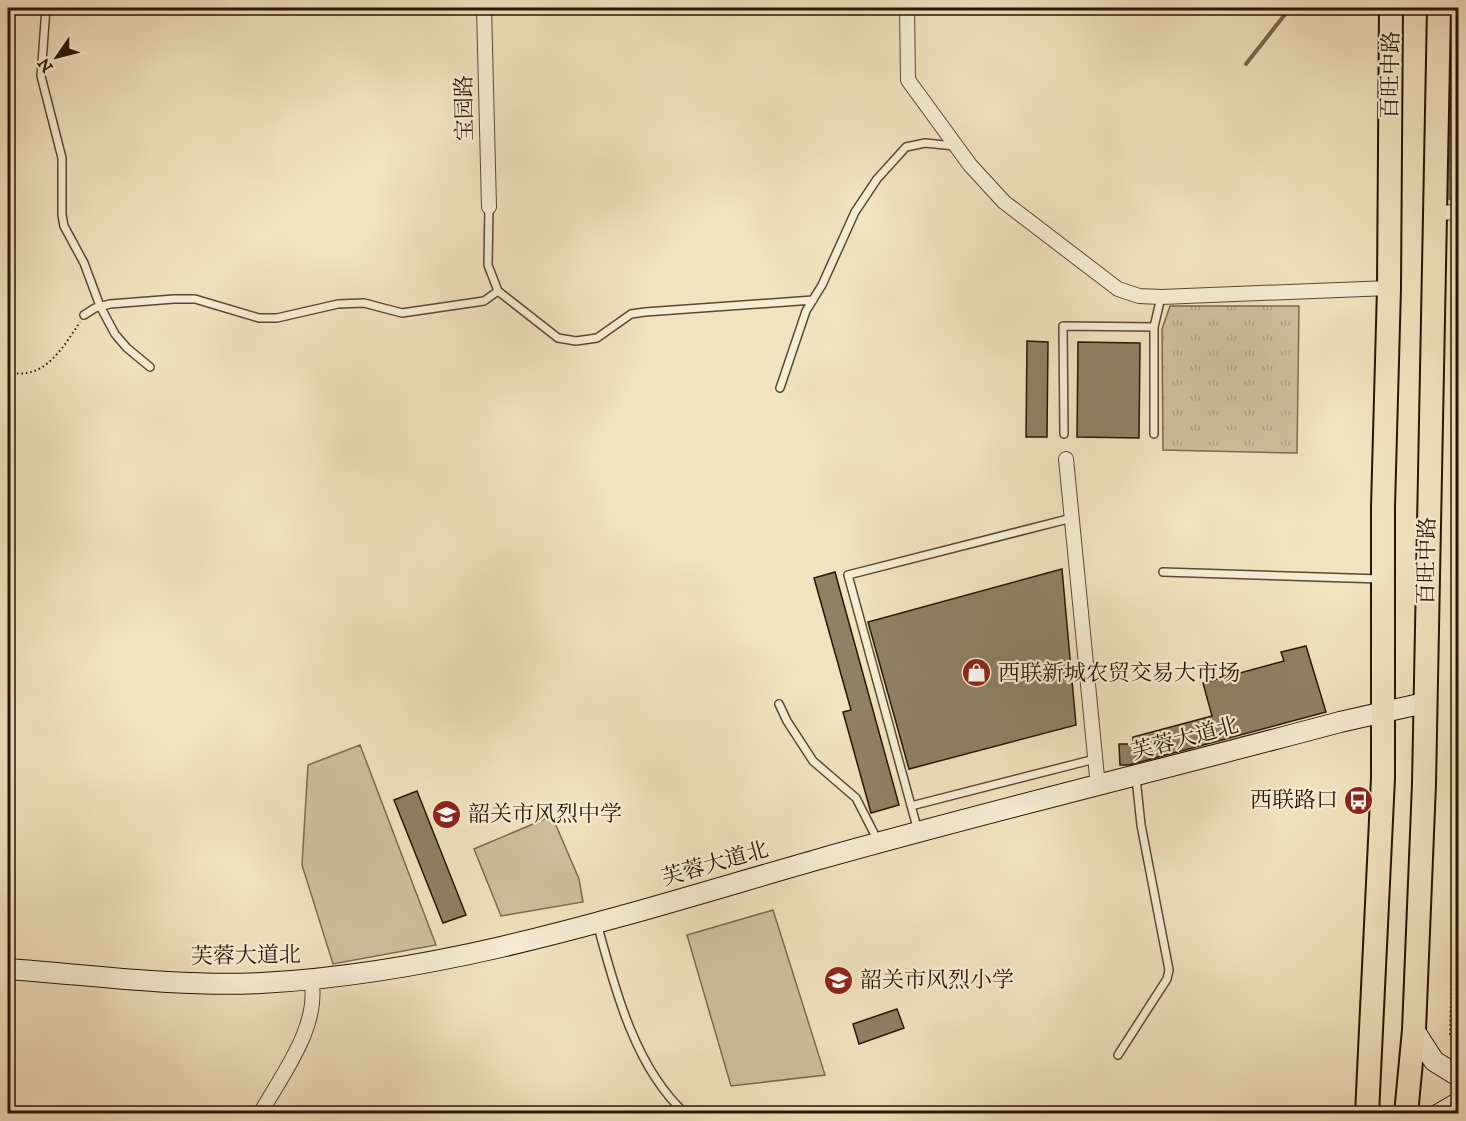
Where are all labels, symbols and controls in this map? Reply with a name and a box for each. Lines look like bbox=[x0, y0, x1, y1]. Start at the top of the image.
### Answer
north arrow bbox=[27, 27, 87, 87]
street label: 百旺中路 bbox=[1377, 31, 1405, 119]
text: N bbox=[34, 54, 57, 76]
street label: 宝园路 bbox=[451, 75, 479, 141]
street label: 百旺中路 bbox=[1413, 517, 1441, 605]
shop icon: 西联新城农贸交易大市场 bbox=[961, 657, 993, 689]
place label: 西联新城农贸交易大市场 bbox=[998, 660, 1240, 687]
street label: 芙蓉大道北 bbox=[1128, 712, 1242, 766]
bus stop icon: 西联路口 bbox=[1343, 784, 1375, 816]
place label: 西联路口 bbox=[1250, 787, 1338, 814]
school or university icon: 韶关市风烈中学 bbox=[431, 798, 463, 830]
place label: 韶关市风烈中学 bbox=[468, 801, 622, 828]
street label: 芙蓉大道北 bbox=[658, 836, 772, 892]
street label: 芙蓉大道北 bbox=[191, 942, 301, 970]
school or university icon: 韶关市风烈小学 bbox=[823, 964, 855, 996]
place label: 韶关市风烈小学 bbox=[860, 967, 1014, 994]

